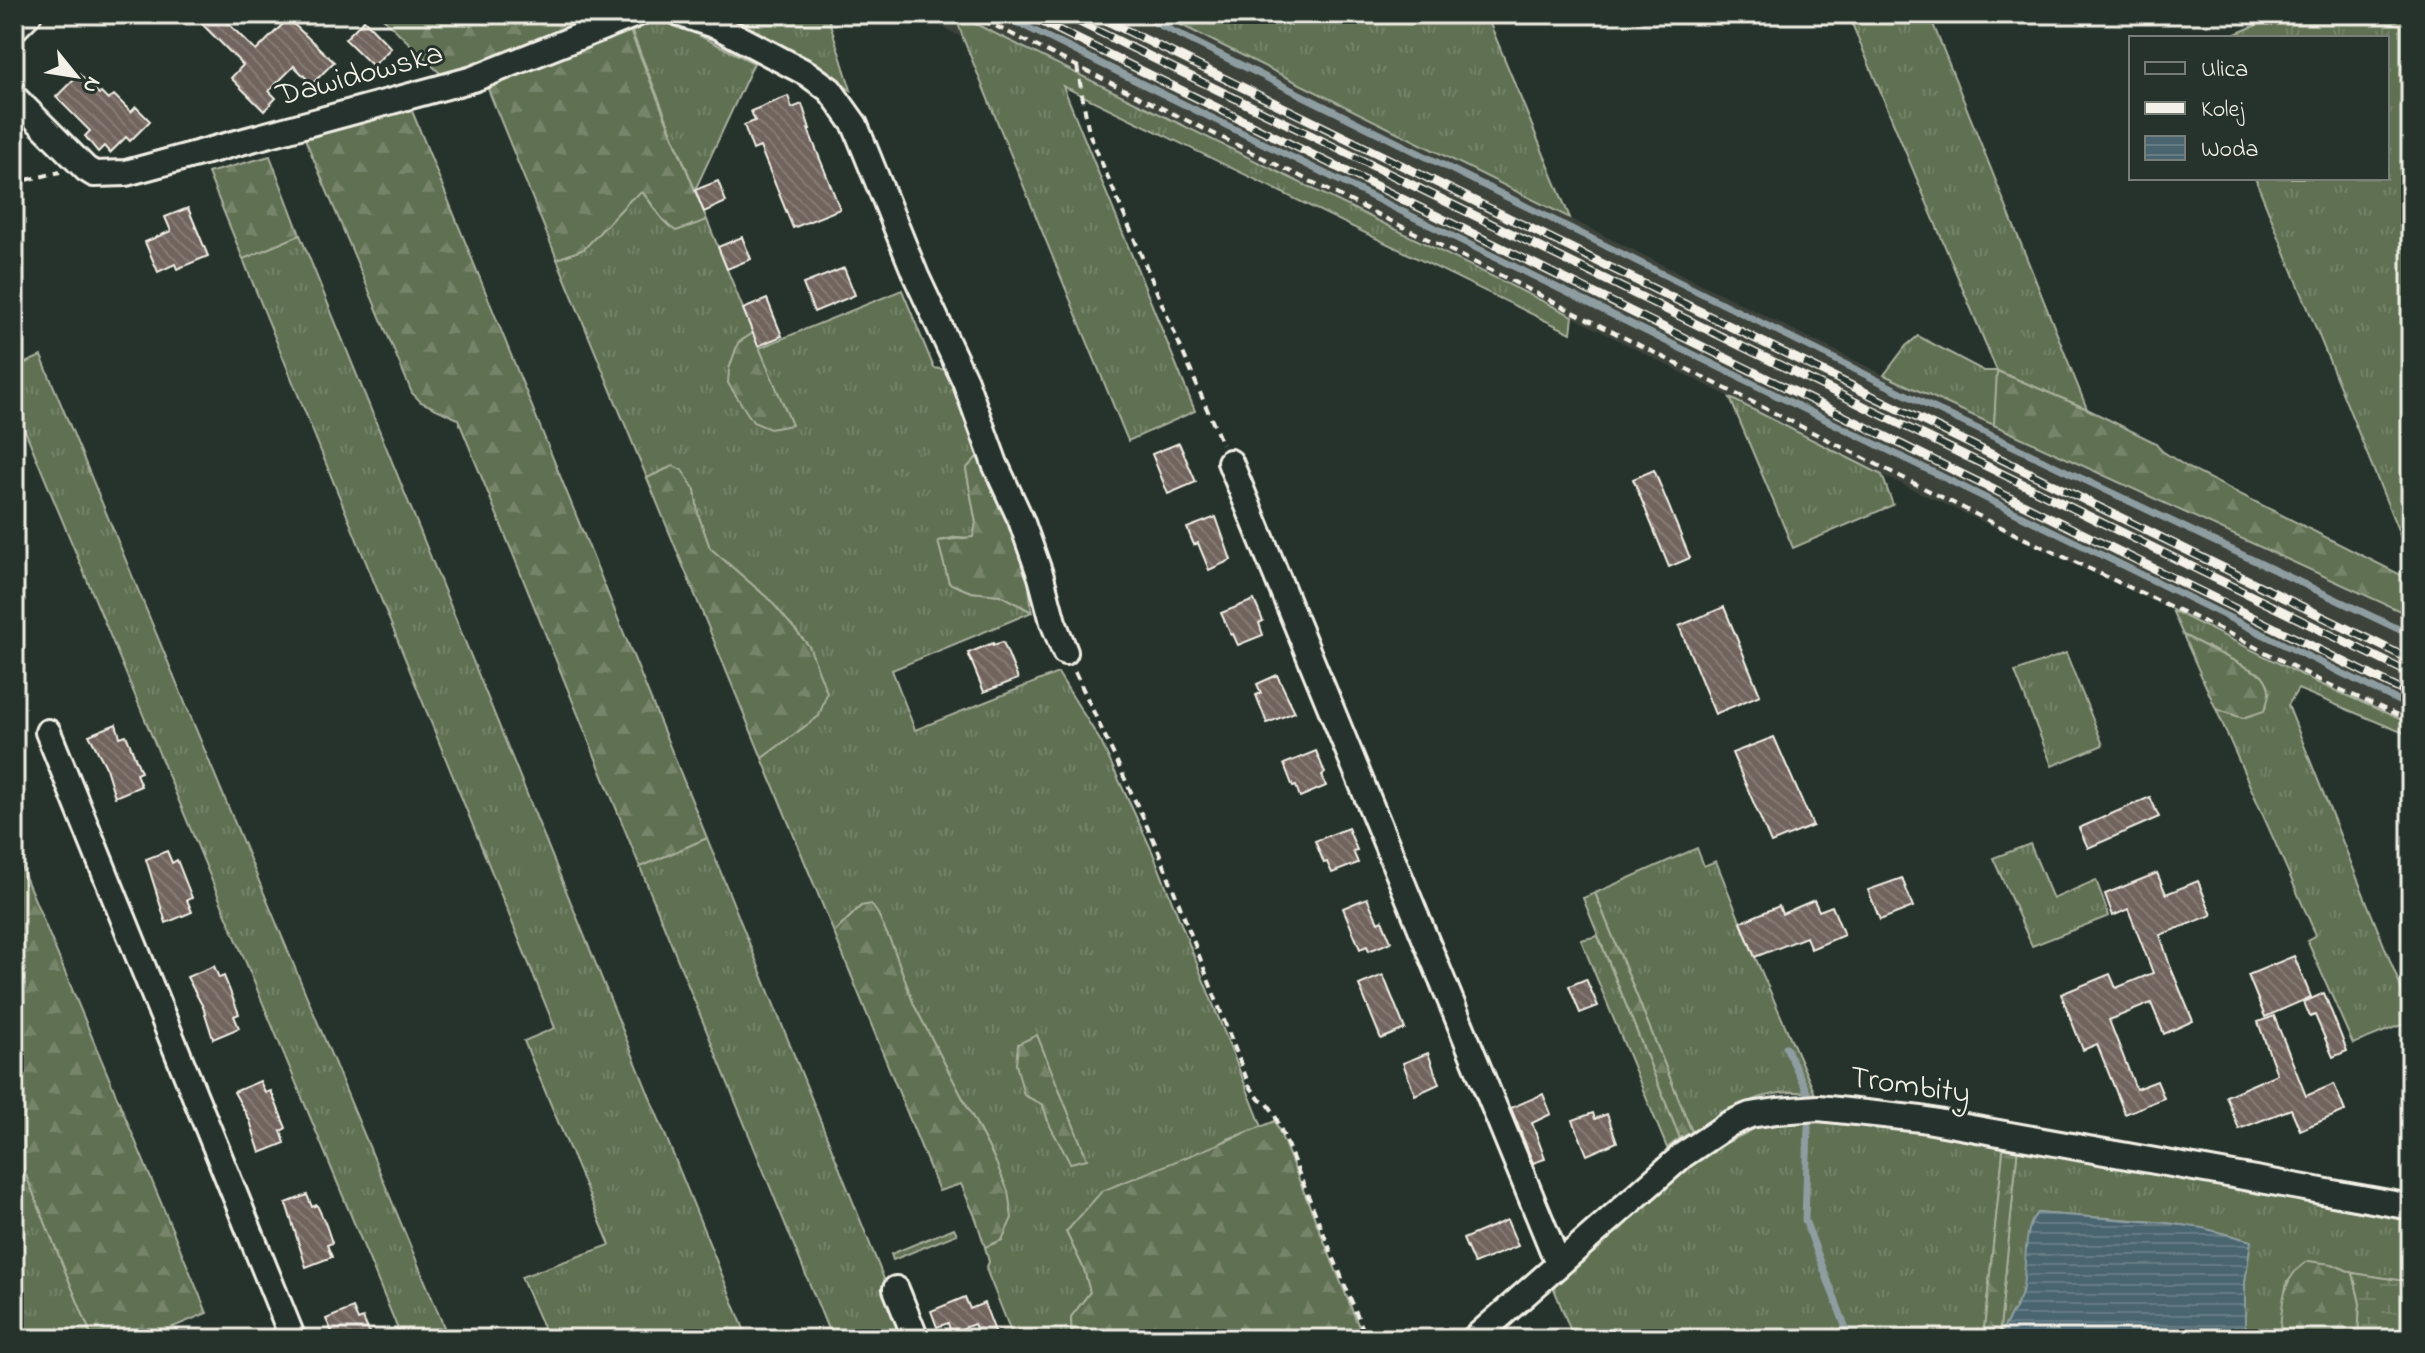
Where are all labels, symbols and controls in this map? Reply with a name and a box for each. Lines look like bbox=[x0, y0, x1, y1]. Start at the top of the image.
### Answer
street label: Dawidowska bbox=[270, 31, 449, 121]
north arrow bbox=[36, 36, 116, 116]
legend bbox=[2129, 36, 2389, 180]
text: Ulica bbox=[2201, 53, 2248, 88]
text: N bbox=[73, 70, 108, 99]
text: Kolej bbox=[2201, 93, 2245, 128]
text: Woda bbox=[2201, 133, 2259, 168]
street label: Trombity bbox=[1847, 1055, 1973, 1119]

